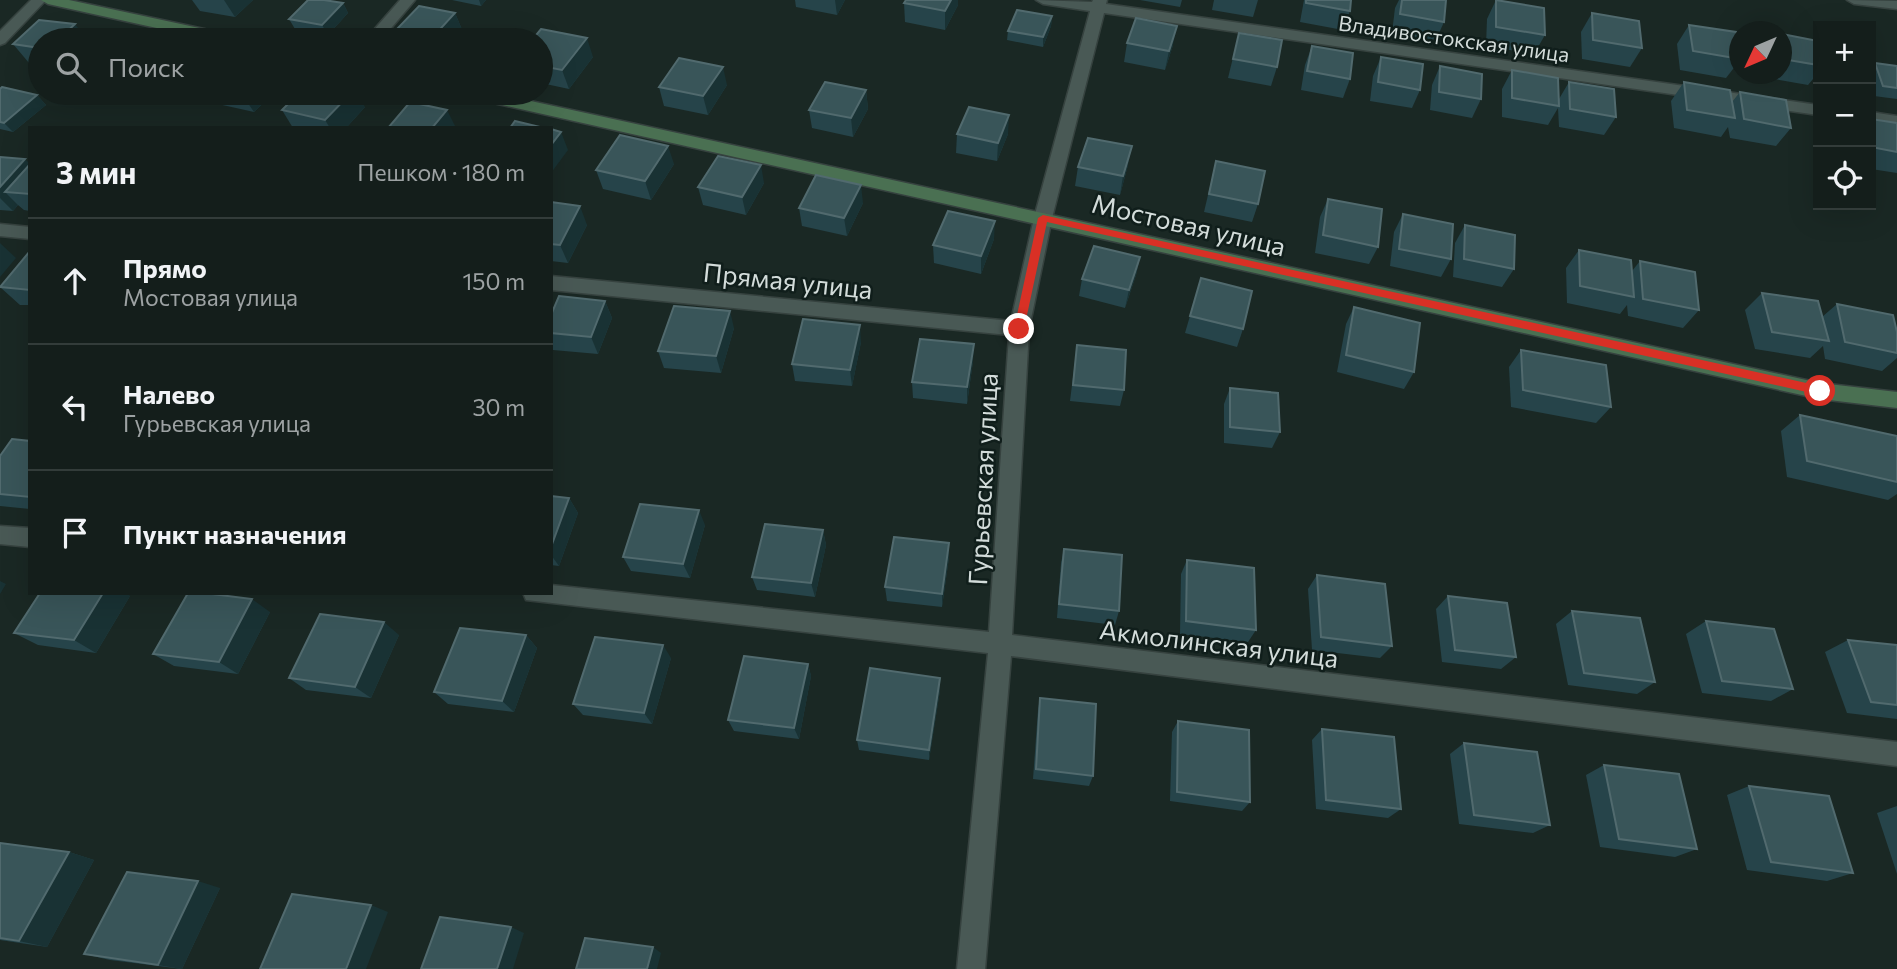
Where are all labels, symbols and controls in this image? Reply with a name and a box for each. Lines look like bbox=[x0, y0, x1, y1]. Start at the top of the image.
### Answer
street label: Владивостокская улица bbox=[1337, 9, 1571, 67]
north arrow bbox=[1729, 21, 1792, 84]
map controls bbox=[1813, 21, 1876, 210]
button: + bbox=[1813, 21, 1876, 84]
search box bbox=[28, 28, 553, 105]
icon: search bbox=[52, 48, 90, 86]
text: Поиск bbox=[108, 51, 185, 82]
button: − bbox=[1813, 84, 1876, 147]
button: locate bbox=[1813, 147, 1876, 210]
text: 3 мин bbox=[56, 153, 136, 190]
text: Пешком · 180 m bbox=[357, 158, 525, 186]
street label: Мостовая улица bbox=[1089, 187, 1289, 261]
text: Прямо bbox=[123, 252, 207, 283]
street label: Прямая улица bbox=[702, 256, 874, 304]
icon: ahead bbox=[56, 262, 94, 300]
text: 150 m bbox=[462, 267, 525, 295]
text: Мостовая улица bbox=[123, 283, 298, 311]
route end bbox=[1003, 313, 1034, 344]
street label: Гурьевская улица bbox=[961, 372, 1003, 586]
route start bbox=[1804, 375, 1835, 406]
text: Налево bbox=[123, 378, 215, 409]
icon: left bbox=[56, 388, 94, 426]
text: 30 m bbox=[472, 393, 525, 421]
text: Гурьевская улица bbox=[123, 409, 311, 437]
icon: arrive bbox=[56, 514, 94, 552]
text: Пункт назначения bbox=[123, 518, 347, 549]
street label: Акмолинская улица bbox=[1098, 613, 1340, 673]

